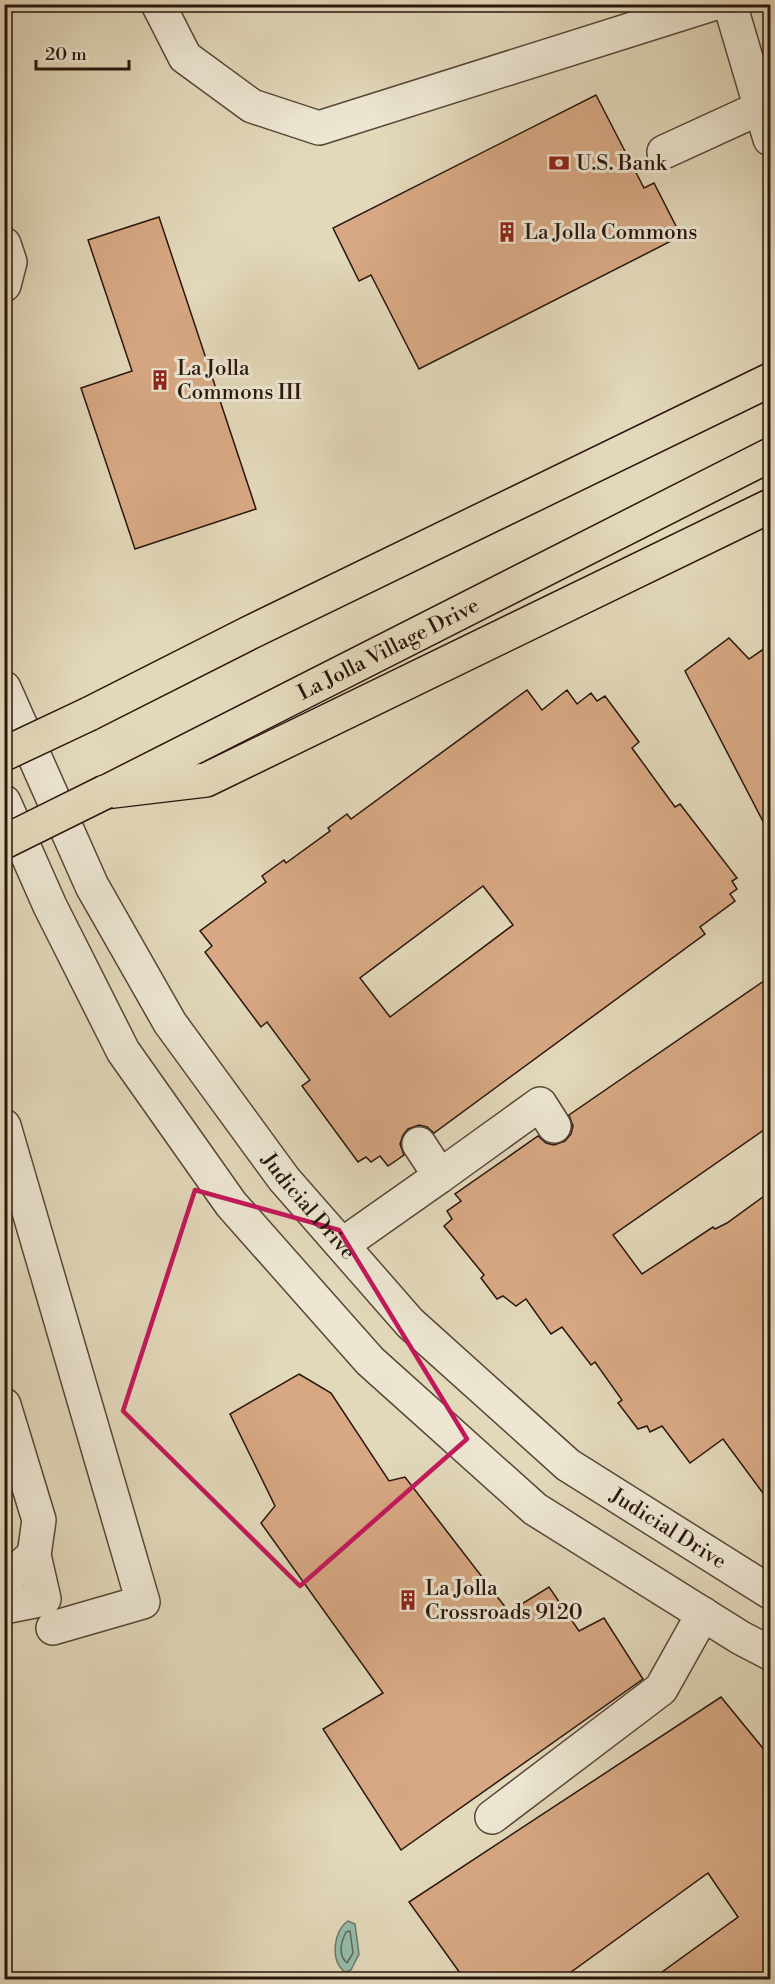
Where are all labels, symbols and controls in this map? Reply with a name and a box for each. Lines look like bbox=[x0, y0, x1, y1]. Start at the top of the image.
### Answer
scale bar bbox=[36, 33, 129, 71]
text: 20 m bbox=[45, 43, 87, 66]
bank icon: U.S. Bank bbox=[547, 151, 571, 175]
place label: U.S. Bank bbox=[576, 151, 668, 177]
building icon: La Jolla Commons bbox=[495, 220, 519, 244]
place label: La Jolla Commons bbox=[524, 220, 698, 246]
place label: La Jolla Commons III bbox=[177, 356, 302, 406]
building icon: La Jolla Commons III bbox=[148, 368, 172, 392]
street label: La Jolla Village Drive bbox=[294, 593, 484, 707]
street label: Judicial Drive bbox=[255, 1147, 361, 1265]
street label: Judicial Drive bbox=[604, 1482, 731, 1575]
place label: La Jolla Crossroads 9120 bbox=[425, 1576, 583, 1626]
building icon: La Jolla Crossroads 9120 bbox=[396, 1588, 420, 1612]

